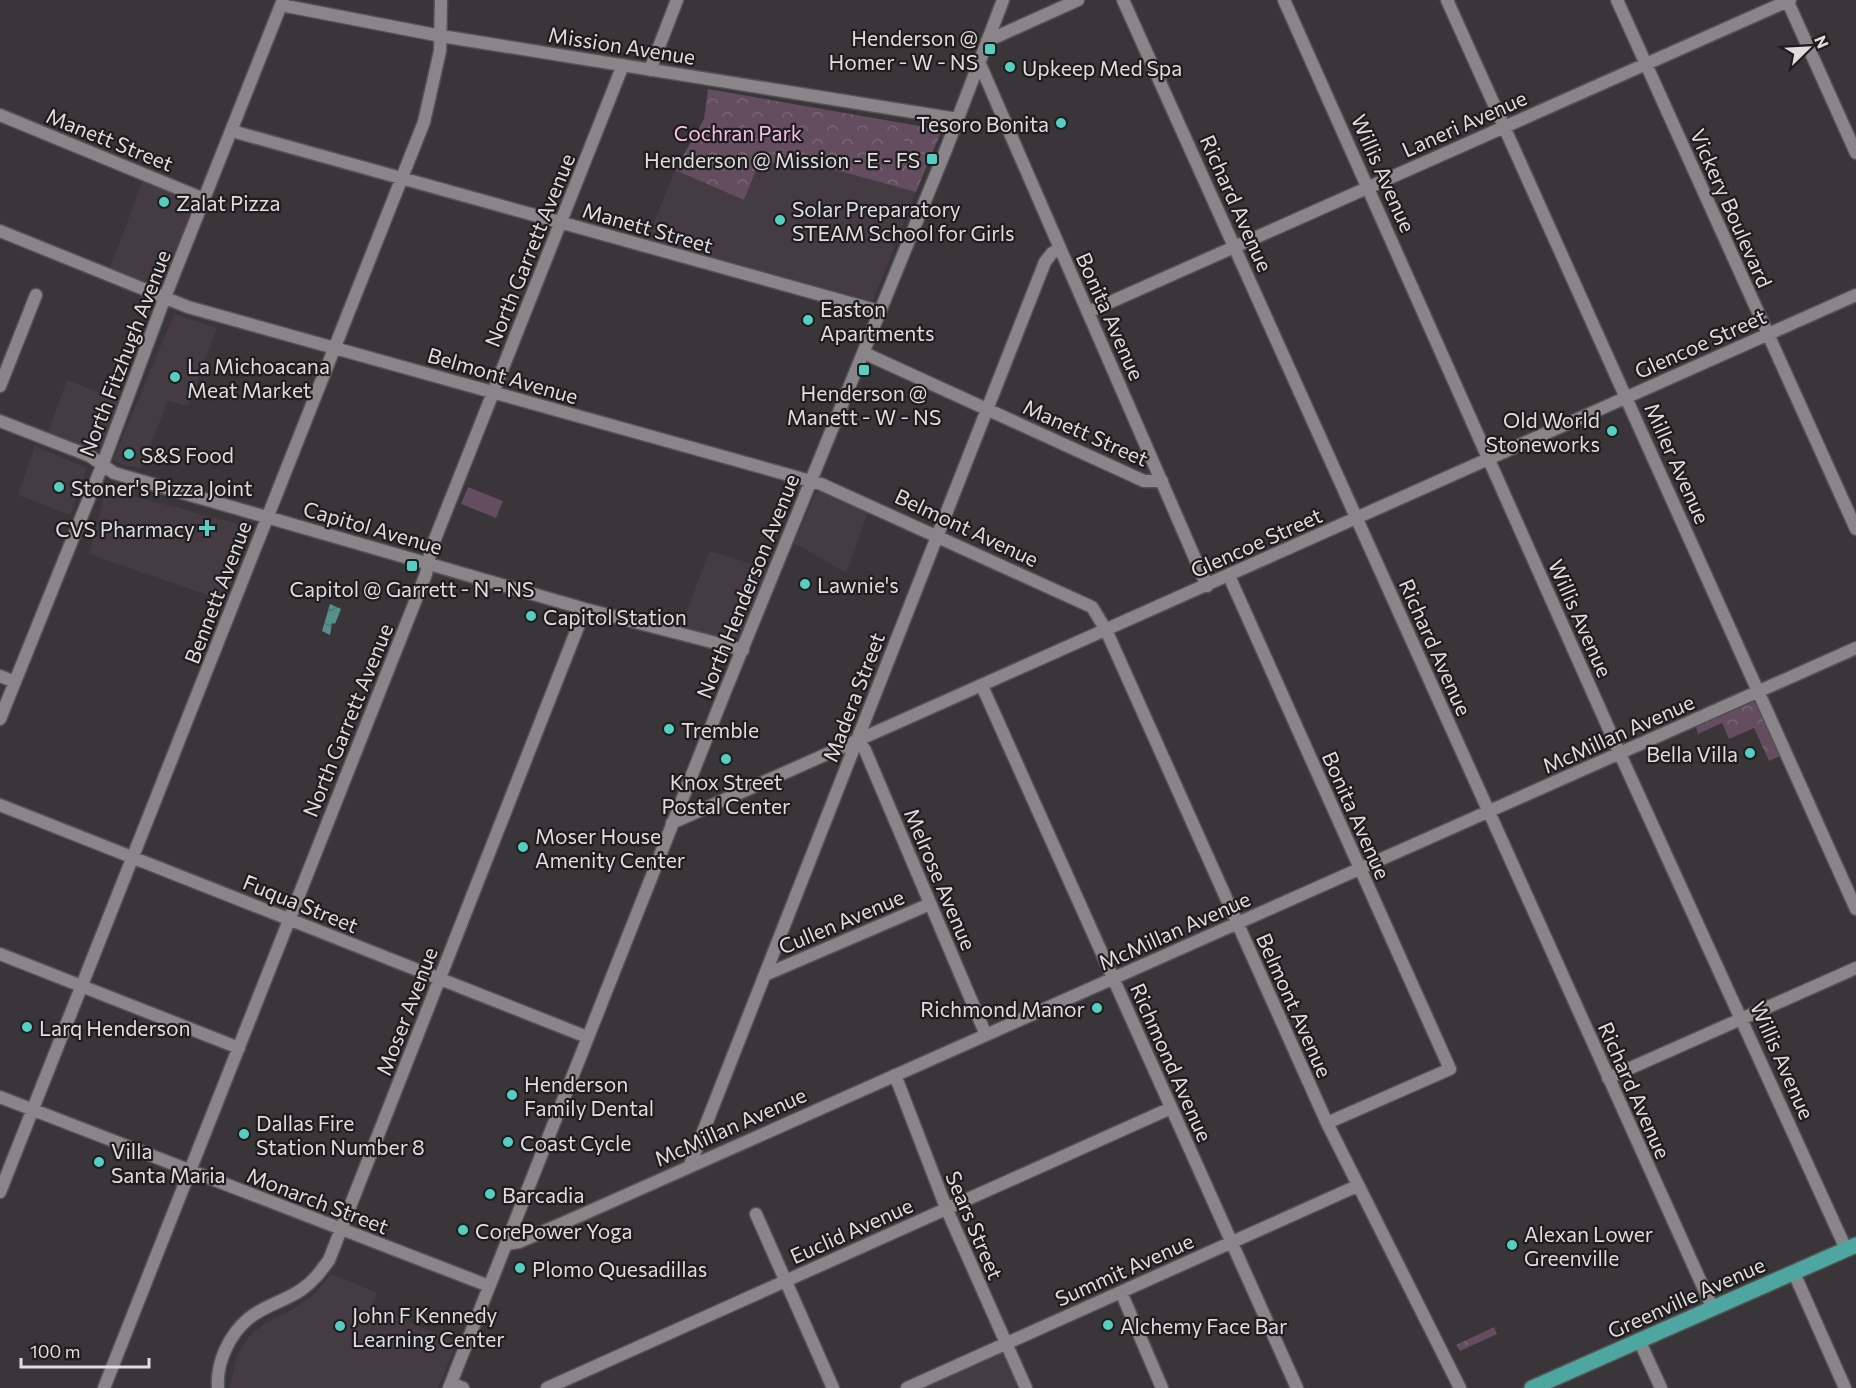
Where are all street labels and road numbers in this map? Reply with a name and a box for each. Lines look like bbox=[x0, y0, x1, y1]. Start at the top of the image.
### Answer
street label: Mission Avenue bbox=[547, 21, 697, 69]
street label: Laneri Avenue bbox=[1398, 84, 1530, 162]
street label: Manett Street bbox=[43, 102, 177, 176]
street label: Willis Avenue bbox=[1347, 110, 1421, 236]
street label: Vickery Boulevard bbox=[1686, 125, 1778, 291]
street label: Richard Avenue bbox=[1196, 131, 1278, 275]
street label: North Garrett Avenue bbox=[479, 150, 579, 350]
street label: Manett Street bbox=[580, 196, 716, 258]
street label: North Fitzhugh Avenue bbox=[73, 246, 175, 460]
street label: Bonita Avenue bbox=[1072, 248, 1150, 384]
street label: Glencoe Street bbox=[1630, 303, 1770, 383]
street label: Belmont Avenue bbox=[425, 342, 581, 408]
street label: Manett Street bbox=[1020, 393, 1152, 471]
street label: Miller Avenue bbox=[1640, 399, 1716, 527]
street label: North Henderson Avenue bbox=[691, 470, 803, 702]
street label: Belmont Avenue bbox=[891, 483, 1043, 571]
street label: Capitol Avenue bbox=[301, 495, 445, 559]
street label: Glencoe Street bbox=[1186, 502, 1326, 582]
street label: Bennett Avenue bbox=[178, 517, 256, 667]
street label: Willis Avenue bbox=[1544, 555, 1618, 681]
street label: Richard Avenue bbox=[1395, 575, 1477, 719]
street label: North Garrett Avenue bbox=[297, 620, 397, 820]
street label: Madera Street bbox=[817, 629, 889, 765]
street label: McMillan Avenue bbox=[1538, 688, 1698, 778]
street label: Bonita Avenue bbox=[1318, 747, 1396, 883]
street label: Melrose Avenue bbox=[900, 804, 982, 954]
street label: Fuqua Street bbox=[240, 869, 362, 937]
street label: Cullen Avenue bbox=[774, 883, 908, 959]
street label: McMillan Avenue bbox=[1094, 885, 1254, 975]
street label: Belmont Avenue bbox=[1252, 929, 1338, 1081]
street label: Moser Avenue bbox=[370, 943, 442, 1079]
street label: Richmond Avenue bbox=[1126, 979, 1218, 1145]
street label: Willis Avenue bbox=[1746, 997, 1820, 1123]
street label: Richard Avenue bbox=[1594, 1018, 1676, 1162]
street label: McMillan Avenue bbox=[650, 1081, 810, 1171]
street label: Monarch Street bbox=[244, 1162, 392, 1238]
street label: Sears Street bbox=[941, 1167, 1009, 1283]
street label: Euclid Avenue bbox=[786, 1192, 916, 1268]
street label: Summit Avenue bbox=[1051, 1227, 1197, 1311]
street label: Greenville Avenue bbox=[1604, 1251, 1768, 1343]

